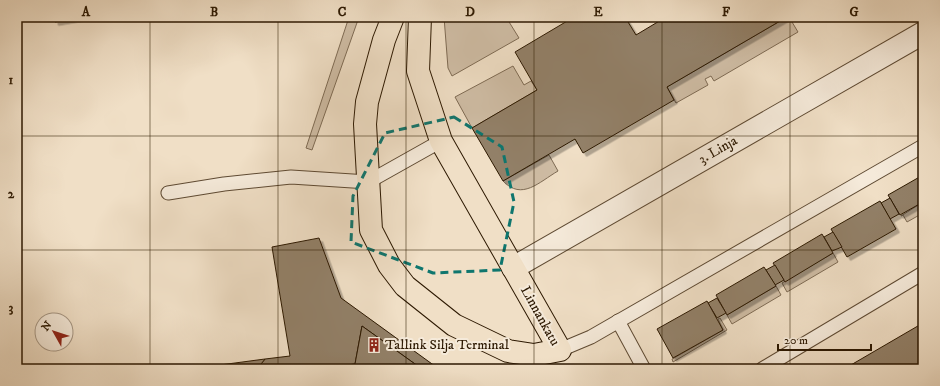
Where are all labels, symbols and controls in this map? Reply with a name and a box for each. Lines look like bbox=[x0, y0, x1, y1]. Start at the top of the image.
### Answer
text: A bbox=[81, 4, 91, 20]
text: B bbox=[210, 4, 218, 20]
text: C bbox=[338, 4, 347, 20]
text: D bbox=[465, 4, 475, 20]
text: E bbox=[593, 4, 603, 20]
text: F bbox=[722, 4, 731, 20]
text: G bbox=[849, 4, 859, 20]
text: 1 bbox=[9, 72, 14, 88]
street label: 3. Linja bbox=[695, 132, 741, 168]
text: 2 bbox=[8, 186, 15, 202]
street label: Linnankatu bbox=[516, 283, 564, 349]
text: 3 bbox=[9, 300, 14, 316]
north arrow bbox=[34, 312, 74, 352]
text: N bbox=[39, 318, 55, 334]
scale bar bbox=[778, 326, 871, 352]
text: 20 m bbox=[784, 333, 808, 348]
place label: Tallink Silja Terminal bbox=[385, 336, 510, 354]
building icon: Tallink Silja Terminal bbox=[366, 337, 382, 353]

